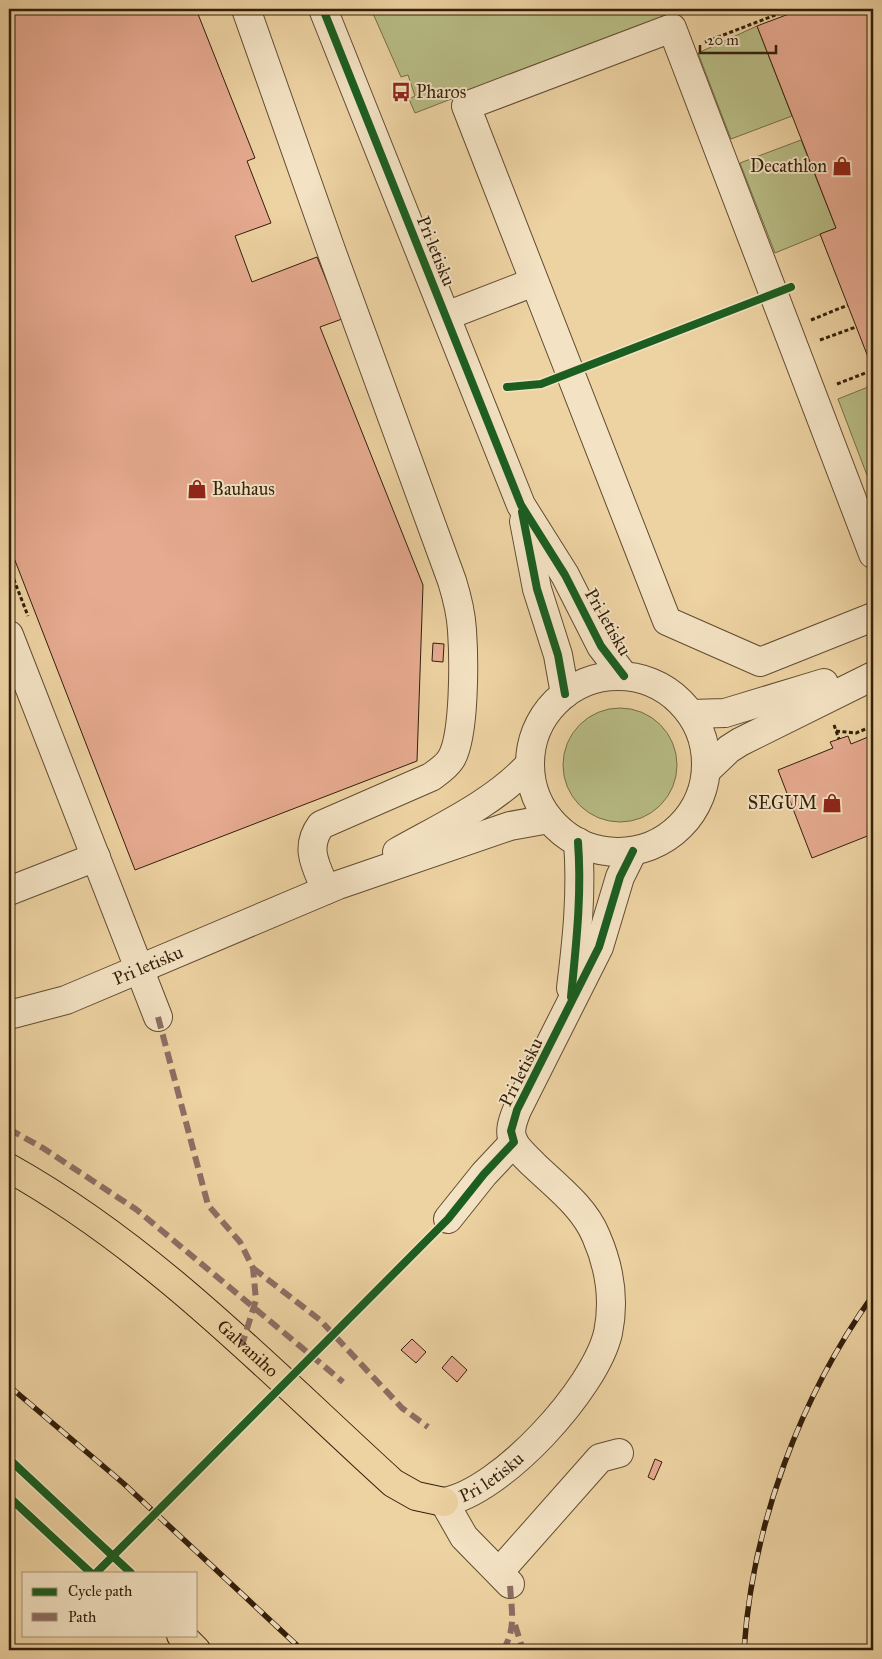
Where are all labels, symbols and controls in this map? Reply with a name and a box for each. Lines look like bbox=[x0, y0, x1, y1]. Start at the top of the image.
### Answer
scale bar bbox=[700, 22, 776, 54]
text: 20 m bbox=[707, 31, 739, 49]
bus stop icon: Pharos bbox=[390, 81, 412, 103]
place label: Pharos bbox=[416, 81, 466, 103]
place label: Decathlon bbox=[750, 155, 827, 177]
shop icon: Decathlon bbox=[831, 155, 853, 177]
street label: Pri letisku bbox=[412, 213, 460, 290]
shop icon: Bauhaus bbox=[186, 478, 208, 500]
place label: Bauhaus bbox=[212, 478, 275, 500]
street label: Pri letisku bbox=[580, 585, 636, 660]
place label: SEGUM bbox=[748, 792, 817, 814]
shop icon: SEGUM bbox=[821, 792, 843, 814]
street label: Pri letisku bbox=[110, 941, 187, 990]
street label: Pri letisku bbox=[494, 1034, 548, 1110]
street label: Galvaniho bbox=[212, 1315, 283, 1382]
street label: Pri letisku bbox=[456, 1447, 529, 1507]
legend bbox=[22, 1572, 198, 1636]
text: Cycle path bbox=[68, 1582, 133, 1600]
text: Path bbox=[68, 1608, 97, 1626]

